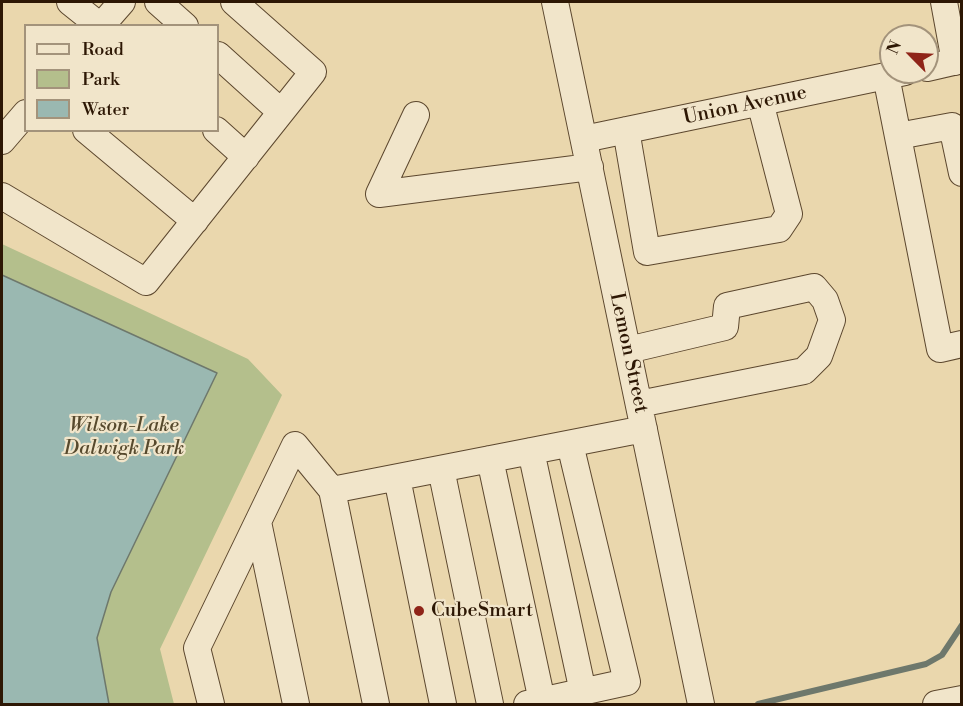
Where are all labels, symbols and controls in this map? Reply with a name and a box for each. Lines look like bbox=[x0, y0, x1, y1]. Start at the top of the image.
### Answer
legend bbox=[24, 24, 219, 132]
north arrow bbox=[879, 24, 939, 84]
text: Road bbox=[82, 38, 124, 61]
text: N bbox=[883, 38, 906, 57]
text: Park bbox=[82, 68, 119, 91]
street label: Union Avenue bbox=[681, 81, 809, 131]
text: Water bbox=[82, 98, 129, 121]
street label: Lemon Street bbox=[604, 291, 652, 415]
park label: Wilson-Lake Dalwigk Park bbox=[64, 414, 184, 461]
place label: CubeSmart bbox=[431, 599, 533, 623]
marker: CubeSmart bbox=[412, 604, 426, 618]

